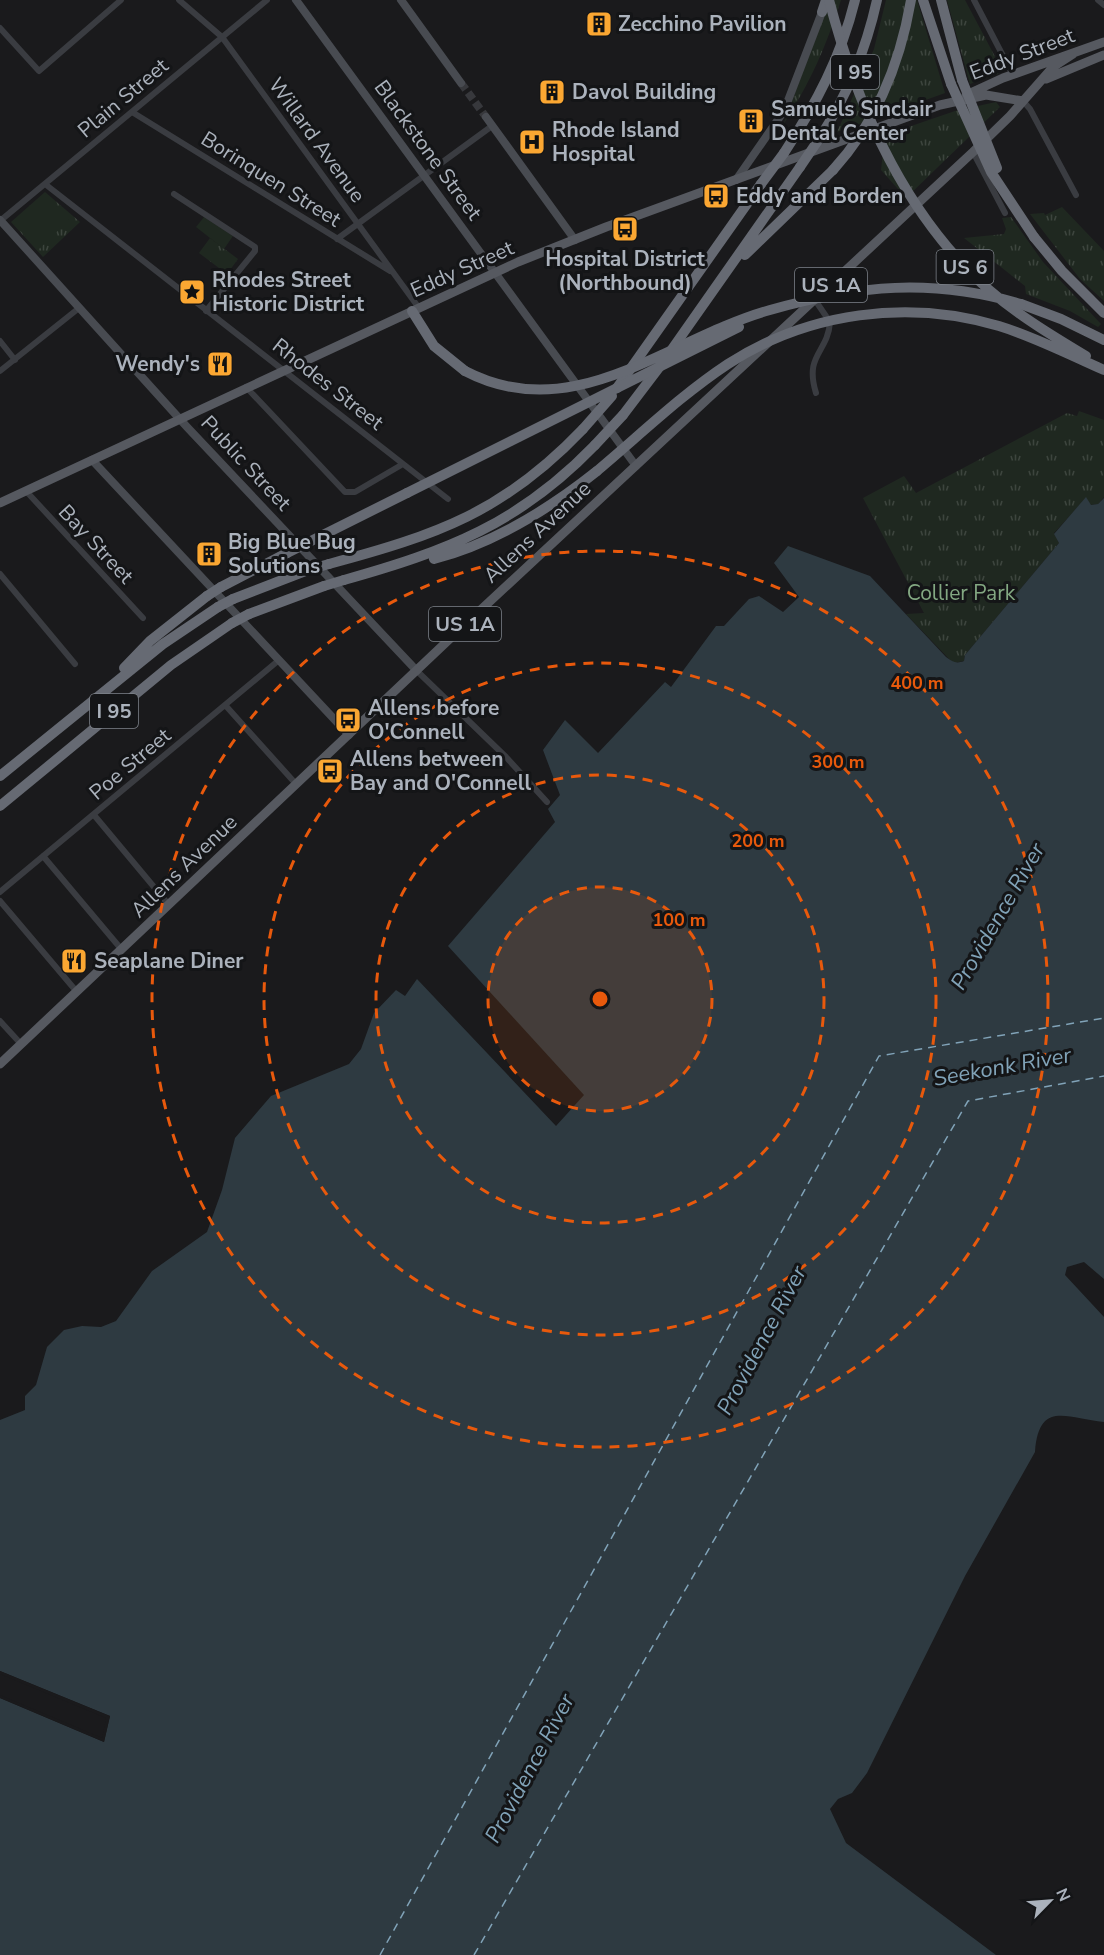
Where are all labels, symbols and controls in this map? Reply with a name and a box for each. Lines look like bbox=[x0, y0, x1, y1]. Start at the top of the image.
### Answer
building icon: Zecchino Pavilion bbox=[584, 9, 614, 39]
place label: Zecchino Pavilion bbox=[618, 10, 787, 38]
street label: Eddy Street bbox=[966, 21, 1079, 87]
street label: Plain Street bbox=[72, 51, 175, 144]
road number: I 95 bbox=[831, 55, 879, 89]
street label: Willard Avenue bbox=[262, 72, 372, 208]
street label: Blackstone Street bbox=[368, 75, 489, 226]
building icon: Davol Building bbox=[537, 77, 567, 107]
place label: Davol Building bbox=[572, 78, 716, 106]
place label: Samuels Sinclair Dental Center bbox=[771, 95, 934, 147]
building icon: Samuels Sinclair Dental Center bbox=[736, 106, 766, 136]
place label: Rhode Island Hospital bbox=[552, 116, 680, 168]
street label: Borinquen Street bbox=[196, 125, 347, 234]
hospital icon: Rhode Island Hospital bbox=[517, 127, 547, 157]
bus stop icon: Eddy and Borden bbox=[701, 181, 731, 211]
place label: Eddy and Borden bbox=[736, 182, 903, 210]
bus stop icon: Hospital District (Northbound) bbox=[610, 214, 640, 244]
street label: Eddy Street bbox=[406, 234, 519, 304]
place label: Hospital District (Northbound) bbox=[545, 245, 706, 297]
road number: US 6 bbox=[936, 250, 994, 284]
place label: Rhodes Street Historic District bbox=[212, 266, 365, 318]
road number: US 1A bbox=[795, 268, 867, 302]
place icon: Rhodes Street Historic District bbox=[177, 277, 207, 307]
street label: Rhodes Street bbox=[267, 332, 390, 437]
restaurant icon: Wendy's bbox=[205, 349, 235, 379]
place label: Wendy's bbox=[115, 350, 200, 378]
street label: Public Street bbox=[195, 409, 298, 517]
street label: Allens Avenue bbox=[477, 475, 597, 589]
street label: Bay Street bbox=[52, 498, 140, 590]
place label: Big Blue Bug Solutions bbox=[228, 528, 356, 580]
building icon: Big Blue Bug Solutions bbox=[194, 539, 224, 569]
park label: Collier Park bbox=[907, 579, 1016, 607]
road number: US 1A bbox=[429, 607, 501, 641]
text: 400 m bbox=[890, 671, 944, 695]
road number: I 95 bbox=[90, 694, 138, 728]
place label: Allens before O'Connell bbox=[368, 694, 499, 746]
bus stop icon: Allens before O'Connell bbox=[333, 705, 363, 735]
street label: Poe Street bbox=[83, 721, 177, 806]
place label: Allens between Bay and O'Connell bbox=[350, 745, 531, 797]
text: 300 m bbox=[811, 750, 865, 774]
bus stop icon: Allens between Bay and O'Connell bbox=[315, 756, 345, 786]
street label: Allens Avenue bbox=[125, 808, 243, 924]
text: 200 m bbox=[731, 829, 785, 853]
water label: Providence River bbox=[944, 837, 1053, 995]
text: 100 m bbox=[652, 908, 706, 932]
restaurant icon: Seaplane Diner bbox=[59, 946, 89, 976]
place label: Seaplane Diner bbox=[94, 947, 244, 975]
centre of rings bbox=[590, 989, 610, 1009]
water label: Seekonk River bbox=[931, 1040, 1075, 1094]
water label: Providence River bbox=[710, 1260, 814, 1420]
water label: Providence River bbox=[478, 1688, 582, 1848]
north arrow bbox=[1020, 1871, 1080, 1931]
text: N bbox=[1050, 1885, 1075, 1905]

